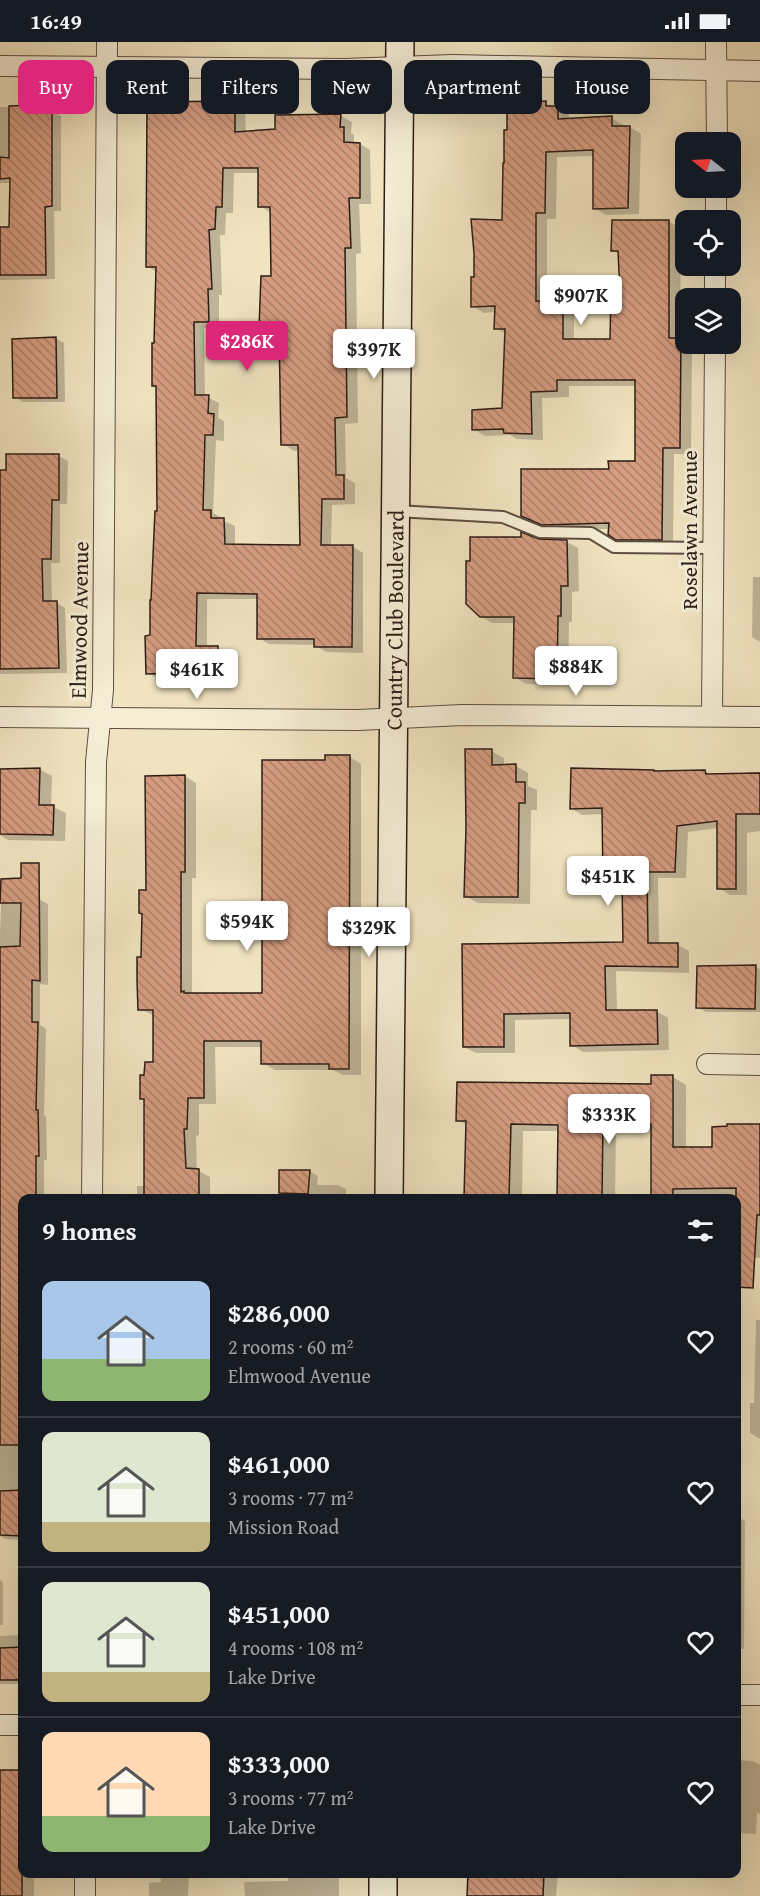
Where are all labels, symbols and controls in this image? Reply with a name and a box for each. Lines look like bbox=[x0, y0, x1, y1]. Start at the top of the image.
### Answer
text: 16:49 bbox=[30, 5, 82, 37]
chip: Buy bbox=[18, 60, 94, 114]
chip: Rent bbox=[106, 60, 189, 114]
chip: Filters bbox=[201, 60, 299, 114]
chip: New bbox=[311, 60, 392, 114]
chip: Apartment bbox=[404, 60, 542, 114]
chip: House bbox=[554, 60, 650, 114]
north arrow bbox=[675, 132, 741, 198]
map controls bbox=[675, 132, 741, 354]
button: locate bbox=[675, 210, 741, 276]
pin: $907K bbox=[539, 275, 623, 326]
text: $907K bbox=[554, 280, 608, 309]
button: layers bbox=[675, 288, 741, 354]
pin: $286K bbox=[205, 321, 289, 372]
text: $286K bbox=[220, 326, 274, 355]
pin: $397K bbox=[332, 329, 416, 380]
text: $397K bbox=[347, 334, 401, 363]
street label: Roselawn Avenue bbox=[673, 450, 705, 610]
street label: Country Club Boulevard bbox=[377, 510, 412, 730]
street label: Elmwood Avenue bbox=[62, 541, 96, 699]
pin: $884K bbox=[534, 646, 618, 697]
pin: $461K bbox=[155, 649, 239, 700]
text: $884K bbox=[549, 651, 603, 680]
text: $461K bbox=[170, 654, 224, 683]
pin: $451K bbox=[566, 856, 650, 907]
text: $451K bbox=[581, 861, 635, 890]
pin: $594K bbox=[205, 901, 289, 952]
text: $594K bbox=[220, 906, 274, 935]
pin: $329K bbox=[327, 907, 411, 958]
text: $329K bbox=[342, 912, 396, 941]
pin: $333K bbox=[567, 1094, 651, 1145]
text: $333K bbox=[582, 1099, 636, 1128]
text: 9 homes bbox=[42, 1211, 137, 1250]
icon: filters bbox=[684, 1214, 717, 1247]
text: $286,000 bbox=[228, 1293, 330, 1332]
icon: home bbox=[90, 1305, 162, 1377]
icon: heart bbox=[684, 1325, 717, 1358]
text: 2 rooms · 60 m² bbox=[228, 1332, 354, 1361]
text: Elmwood Avenue bbox=[228, 1361, 371, 1390]
text: $461,000 bbox=[228, 1444, 330, 1483]
icon: home bbox=[90, 1456, 162, 1528]
icon: heart bbox=[684, 1476, 717, 1509]
text: 3 rooms · 77 m² bbox=[228, 1483, 354, 1512]
text: Mission Road bbox=[228, 1512, 339, 1541]
text: $451,000 bbox=[228, 1594, 330, 1633]
icon: home bbox=[90, 1606, 162, 1678]
icon: heart bbox=[684, 1626, 717, 1659]
text: 4 rooms · 108 m² bbox=[228, 1633, 363, 1662]
text: Lake Drive bbox=[228, 1662, 316, 1691]
text: $333,000 bbox=[228, 1744, 330, 1783]
icon: home bbox=[90, 1756, 162, 1828]
icon: heart bbox=[684, 1776, 717, 1809]
text: 3 rooms · 77 m² bbox=[228, 1783, 354, 1812]
text: Lake Drive bbox=[228, 1812, 316, 1841]

